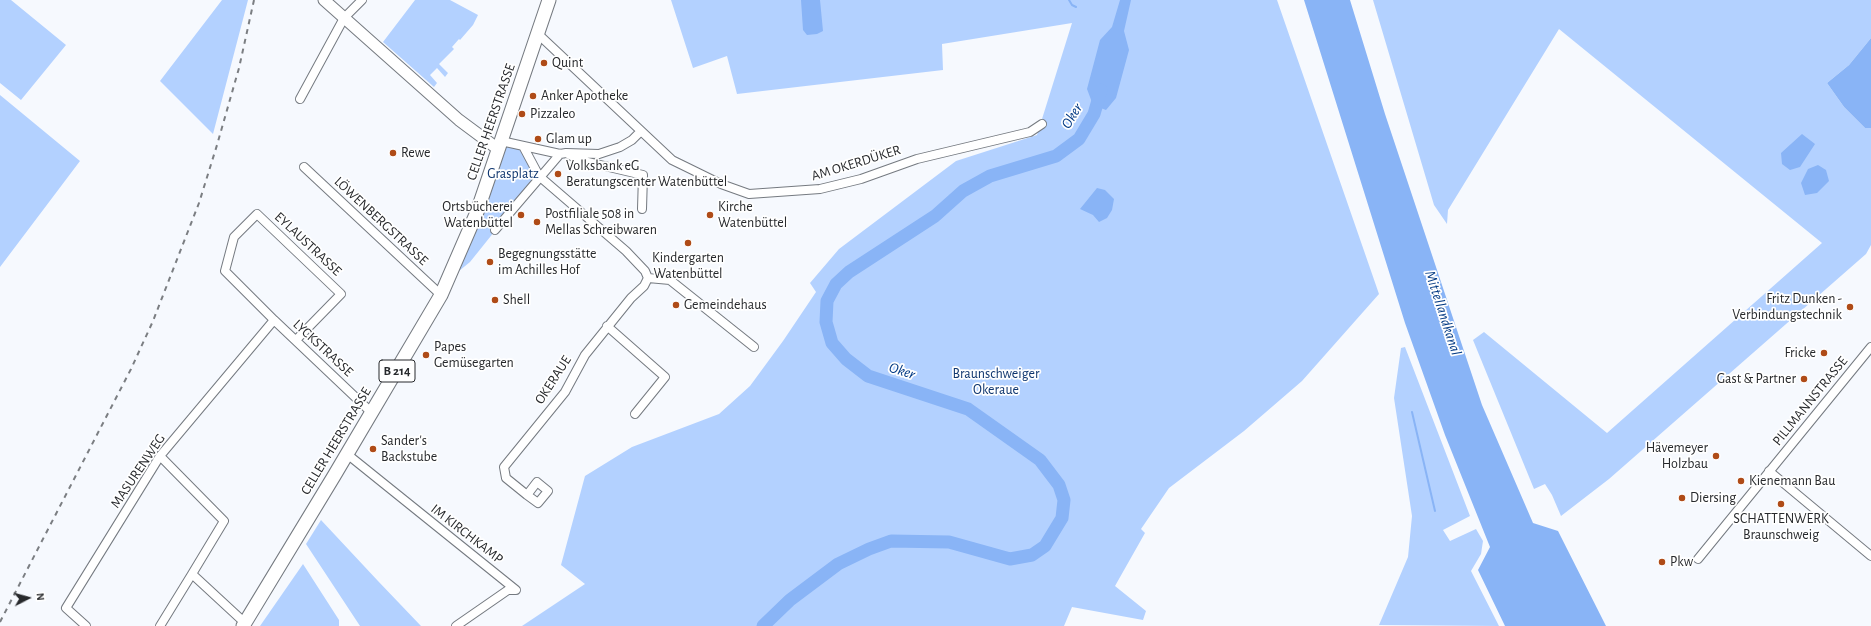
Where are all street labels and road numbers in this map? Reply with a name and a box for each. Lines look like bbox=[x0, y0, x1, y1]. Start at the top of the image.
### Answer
street label: CELLER HEERSTRASSE bbox=[463, 61, 519, 183]
street label: AM OKERDÜKER bbox=[809, 141, 903, 185]
street label: LÖWENBERGSTRASSE bbox=[331, 173, 431, 269]
street label: EYLAUSTRASSE bbox=[271, 209, 345, 279]
street label: LYCKSTRASSE bbox=[289, 316, 357, 380]
street label: OKERAUE bbox=[531, 353, 575, 407]
street label: PILLMANNSTRASSE bbox=[1769, 353, 1851, 449]
road number: B 214 bbox=[379, 360, 415, 382]
street label: CELLER HEERSTRASSE bbox=[297, 384, 375, 498]
street label: MASURENWEG bbox=[107, 431, 169, 511]
street label: IM KIRCHKAMP bbox=[428, 501, 506, 567]

